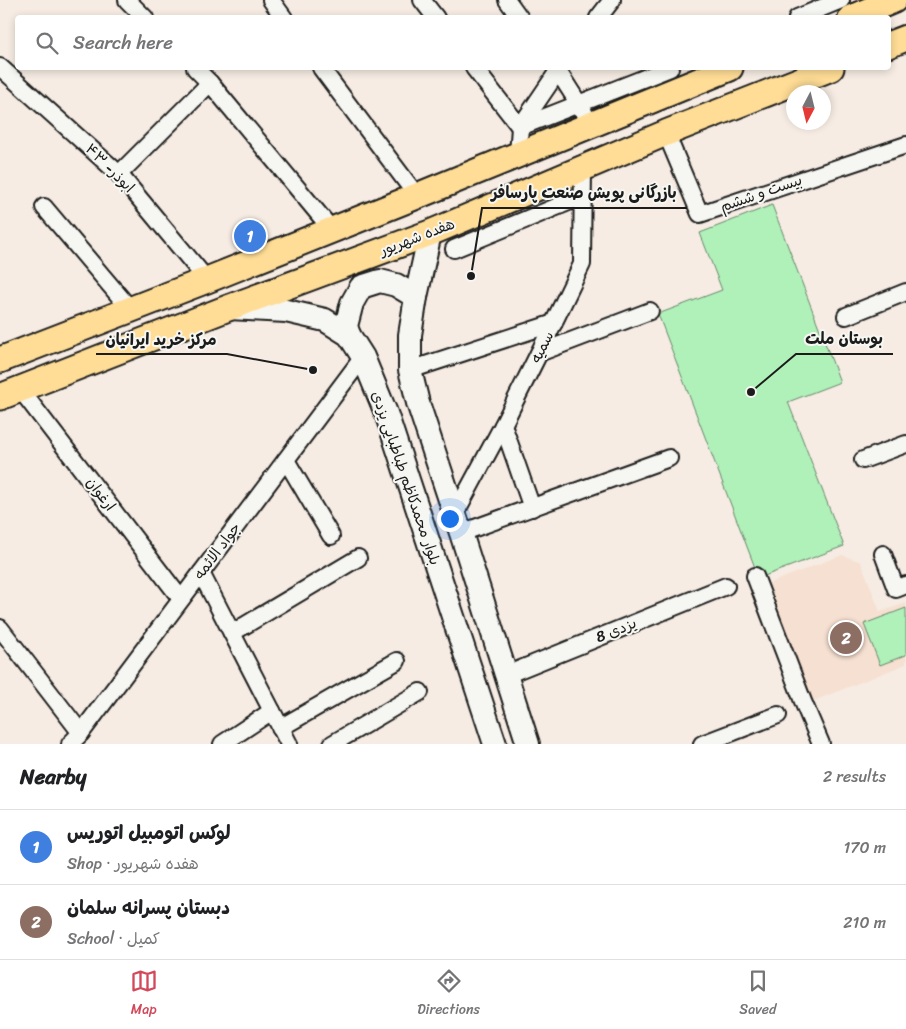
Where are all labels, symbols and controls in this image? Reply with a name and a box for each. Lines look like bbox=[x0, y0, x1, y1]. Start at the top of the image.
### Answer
search box bbox=[15, 15, 891, 70]
text: Search here bbox=[73, 26, 173, 59]
icon: search bbox=[33, 29, 61, 57]
north arrow bbox=[786, 85, 831, 130]
street label: ابوذر- ۴۳ bbox=[79, 137, 141, 199]
street label: بیست و ششم bbox=[716, 167, 806, 219]
callout: بازرگانی پویش صنعت پارسافر bbox=[482, 177, 687, 208]
text: بازرگانی پویش صنعت پارسافر bbox=[489, 178, 677, 207]
street label: هفده شهریور bbox=[375, 211, 459, 264]
pin: 1 bbox=[234, 217, 266, 255]
callout: مرکز خرید ایرانیان bbox=[96, 323, 227, 354]
callout: بوستان ملت bbox=[796, 323, 893, 354]
text: بوستان ملت bbox=[805, 324, 883, 353]
text: مرکز خرید ایرانیان bbox=[105, 325, 217, 354]
street label: سمیه bbox=[523, 326, 561, 368]
street label: بلوار محمدکاظم طباطبایی یزدی bbox=[364, 387, 448, 569]
street label: ارغوان bbox=[79, 471, 123, 517]
your location bbox=[437, 506, 463, 532]
street label: جواد الائمه bbox=[186, 516, 248, 586]
street label: یزدی 8 bbox=[592, 610, 640, 650]
pin: 2 bbox=[830, 619, 862, 657]
text: Nearby bbox=[20, 758, 86, 796]
text: 2 results bbox=[823, 762, 886, 791]
text: لوکس اتومبیل اتوریس bbox=[67, 816, 230, 849]
text: 1 bbox=[33, 833, 39, 862]
text: 170 m bbox=[843, 833, 886, 862]
text: Shop · هفده شهریور bbox=[67, 849, 199, 878]
text: دبستان پسرانه سلمان bbox=[67, 891, 230, 924]
text: 2 bbox=[31, 908, 41, 937]
text: 210 m bbox=[843, 908, 886, 937]
text: School · کمیل bbox=[67, 924, 160, 953]
tab: Map bbox=[130, 967, 158, 1022]
tab: Directions bbox=[417, 967, 480, 1022]
tab: Saved bbox=[739, 967, 776, 1022]

